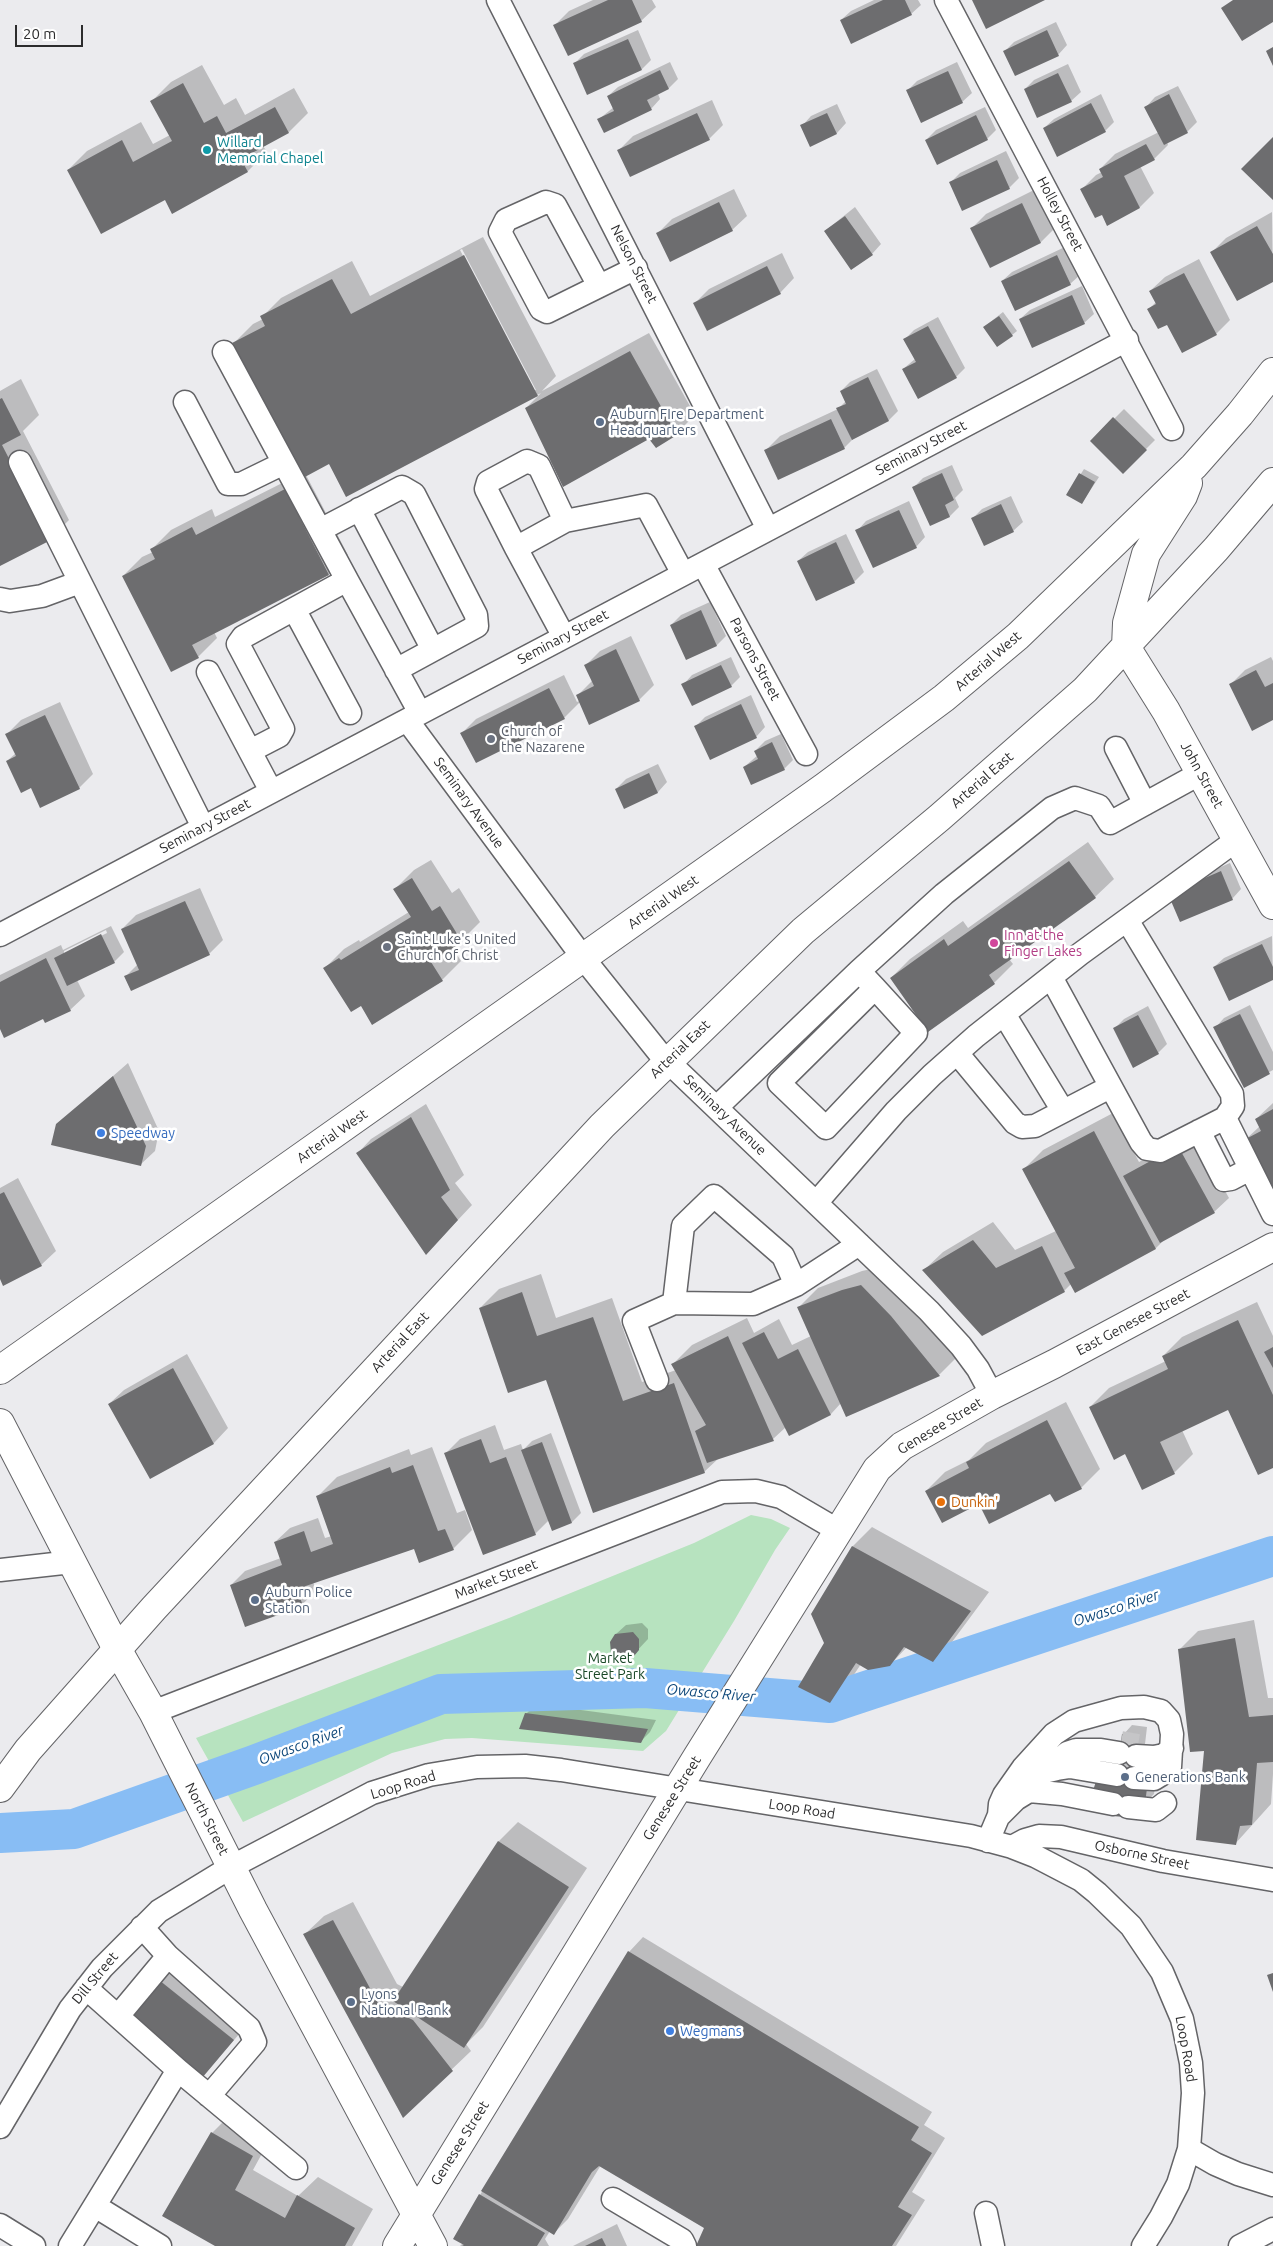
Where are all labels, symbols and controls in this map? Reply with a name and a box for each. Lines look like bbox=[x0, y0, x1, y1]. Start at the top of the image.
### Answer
scale bar bbox=[18, 15, 85, 47]
text: 20 m bbox=[23, 25, 56, 42]
place label: Willard Memorial Chapel bbox=[217, 134, 323, 166]
marker: Willard Memorial Chapel bbox=[201, 144, 213, 156]
street label: Holley Street bbox=[1033, 174, 1087, 254]
street label: Nelson Street bbox=[607, 222, 661, 306]
place label: Auburn FIre Department Headquarters bbox=[610, 406, 764, 438]
marker: Auburn FIre Department Headquarters bbox=[594, 416, 606, 428]
street label: Seminary Street bbox=[873, 417, 969, 479]
street label: Seminary Street bbox=[515, 606, 611, 668]
street label: Parsons Street bbox=[726, 615, 784, 703]
street label: Arterial West bbox=[951, 628, 1025, 694]
place label: Church of the Nazarene bbox=[501, 723, 585, 756]
marker: Church of the Nazarene bbox=[485, 733, 497, 745]
street label: John Street bbox=[1177, 739, 1227, 811]
street label: Arterial East bbox=[947, 748, 1017, 812]
street label: Seminary Avenue bbox=[430, 754, 508, 852]
street label: Seminary Street bbox=[157, 795, 253, 857]
street label: Arterial West bbox=[624, 871, 702, 933]
place label: Inn at the Finger Lakes bbox=[1004, 927, 1082, 960]
place label: Saint Luke's United Church of Christ bbox=[397, 931, 516, 964]
marker: Inn at the Finger Lakes bbox=[988, 937, 1000, 949]
marker: Saint Luke's United Church of Christ bbox=[381, 941, 393, 953]
street label: Arterial East bbox=[646, 1016, 714, 1082]
street label: Seminary Avenue bbox=[680, 1071, 770, 1159]
street label: Arterial West bbox=[293, 1105, 371, 1167]
place label: Speedway bbox=[111, 1125, 175, 1141]
marker: Speedway bbox=[95, 1127, 107, 1139]
street label: East Genesee Street bbox=[1073, 1285, 1193, 1359]
street label: Arterial East bbox=[368, 1308, 432, 1376]
street label: Genesee Street bbox=[894, 1394, 986, 1458]
place label: Dunkin' bbox=[951, 1494, 998, 1510]
marker: Dunkin' bbox=[935, 1496, 947, 1508]
street label: Market Street bbox=[452, 1556, 540, 1602]
place label: Auburn Police Station bbox=[265, 1584, 352, 1616]
water label: Owasco River bbox=[1071, 1586, 1161, 1630]
marker: Auburn Police Station bbox=[249, 1594, 261, 1606]
park label: Market Street Park bbox=[575, 1650, 645, 1682]
water label: Owasco River bbox=[666, 1680, 756, 1706]
water label: Owasco River bbox=[256, 1721, 346, 1769]
street label: Genesee Street bbox=[639, 1753, 705, 1843]
street label: Loop Road bbox=[368, 1767, 438, 1803]
place label: Generations Bank bbox=[1135, 1769, 1246, 1785]
marker: Generations Bank bbox=[1119, 1771, 1131, 1783]
street label: North Street bbox=[182, 1780, 232, 1858]
street label: Loop Road bbox=[768, 1795, 836, 1823]
street label: Osborne Street bbox=[1093, 1837, 1191, 1873]
street label: Dill Street bbox=[68, 1949, 122, 2007]
place label: Lyons National Bank bbox=[361, 1986, 448, 2018]
marker: Lyons National Bank bbox=[345, 1996, 357, 2008]
street label: Loop Road bbox=[1172, 2014, 1200, 2084]
place label: Wegmans bbox=[680, 2023, 742, 2039]
marker: Wegmans bbox=[664, 2025, 676, 2037]
street label: Genesee Street bbox=[427, 2098, 493, 2188]

